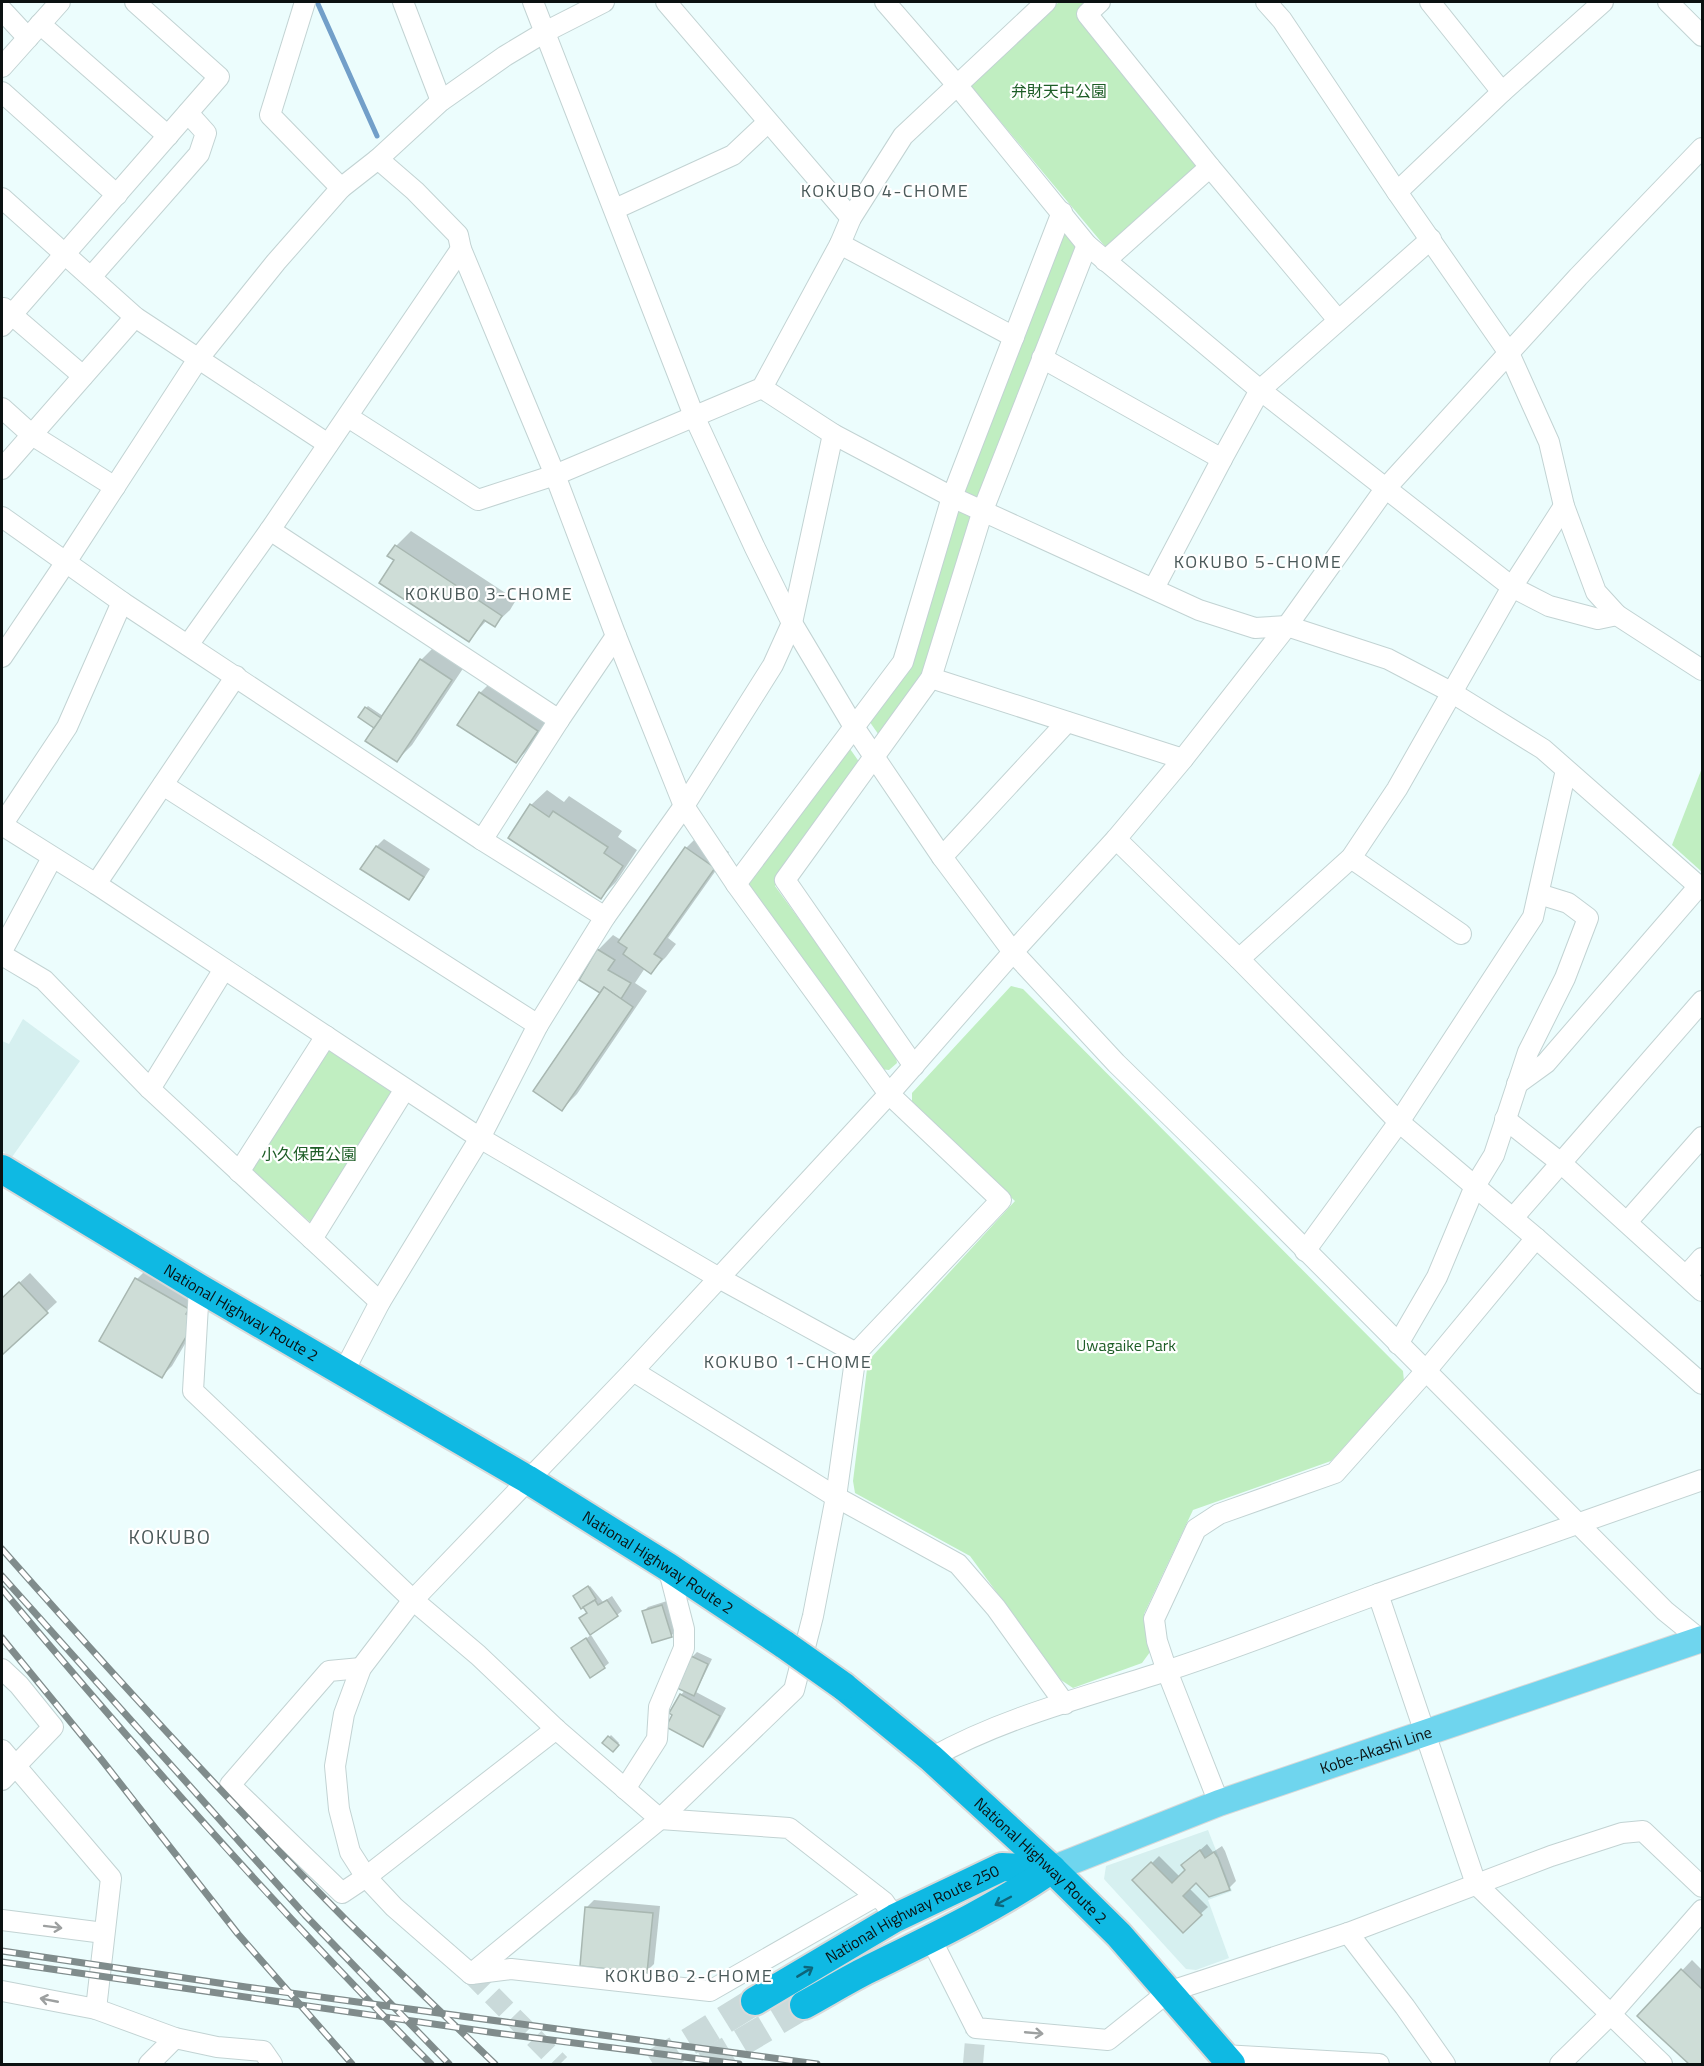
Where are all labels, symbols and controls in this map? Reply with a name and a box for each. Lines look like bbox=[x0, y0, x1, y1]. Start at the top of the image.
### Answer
park label: 弁財天中公園 bbox=[1011, 79, 1107, 103]
district label: KOKUBO 4-CHOME bbox=[801, 177, 969, 204]
district label: KOKUBO 5-CHOME bbox=[1174, 548, 1342, 575]
district label: KOKUBO 3-CHOME bbox=[405, 580, 573, 607]
park label: 小久保西公園 bbox=[261, 1142, 357, 1166]
street label: National Highway Route 2 bbox=[159, 1258, 323, 1367]
park label: Uwagaike Park bbox=[1076, 1333, 1176, 1357]
district label: KOKUBO 1-CHOME bbox=[704, 1348, 872, 1375]
street label: National Highway Route 2 bbox=[578, 1505, 739, 1620]
district label: KOKUBO bbox=[128, 1521, 212, 1552]
street label: Kobe-Akashi Line bbox=[1316, 1720, 1435, 1780]
street label: National Highway Route 2 bbox=[969, 1791, 1113, 1929]
street label: National Highway Route 250 bbox=[820, 1858, 1003, 1969]
one-way arrow bbox=[995, 1895, 1012, 1907]
one-way arrow bbox=[43, 1921, 62, 1932]
district label: KOKUBO 2-CHOME bbox=[605, 1962, 773, 1989]
one-way arrow bbox=[796, 1965, 813, 1977]
one-way arrow bbox=[39, 1994, 59, 2005]
one-way arrow bbox=[1024, 2028, 1044, 2039]

